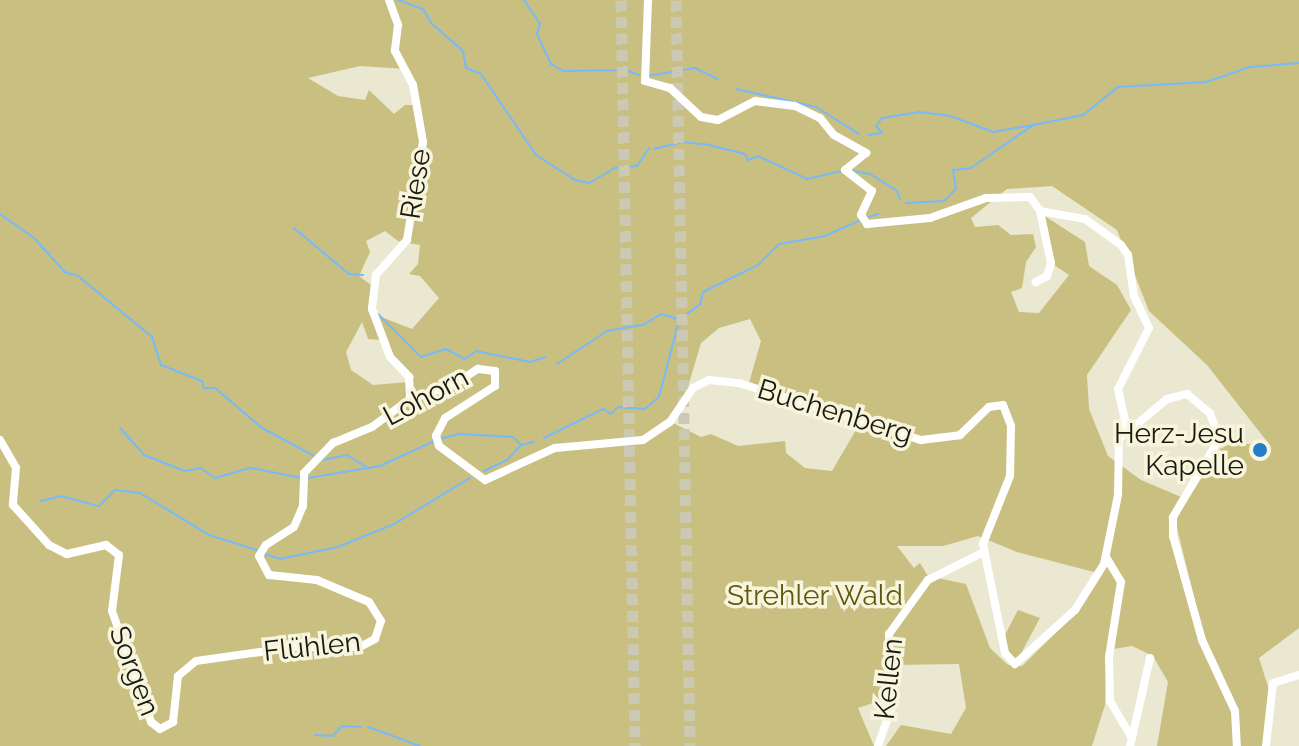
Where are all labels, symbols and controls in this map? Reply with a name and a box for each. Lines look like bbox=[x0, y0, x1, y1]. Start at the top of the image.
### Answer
street label: Riese bbox=[394, 146, 438, 222]
street label: Lohorn bbox=[378, 361, 474, 433]
street label: Buchenberg bbox=[753, 373, 917, 451]
place label: Herz-Jesu Kapelle bbox=[1114, 417, 1244, 483]
marker: Herz-Jesu Kapelle bbox=[1251, 441, 1269, 459]
park label: Strehler Wald bbox=[726, 579, 904, 613]
street label: Sorgen bbox=[102, 621, 166, 721]
street label: Flühlen bbox=[262, 625, 362, 669]
street label: Kellen bbox=[868, 637, 910, 721]

